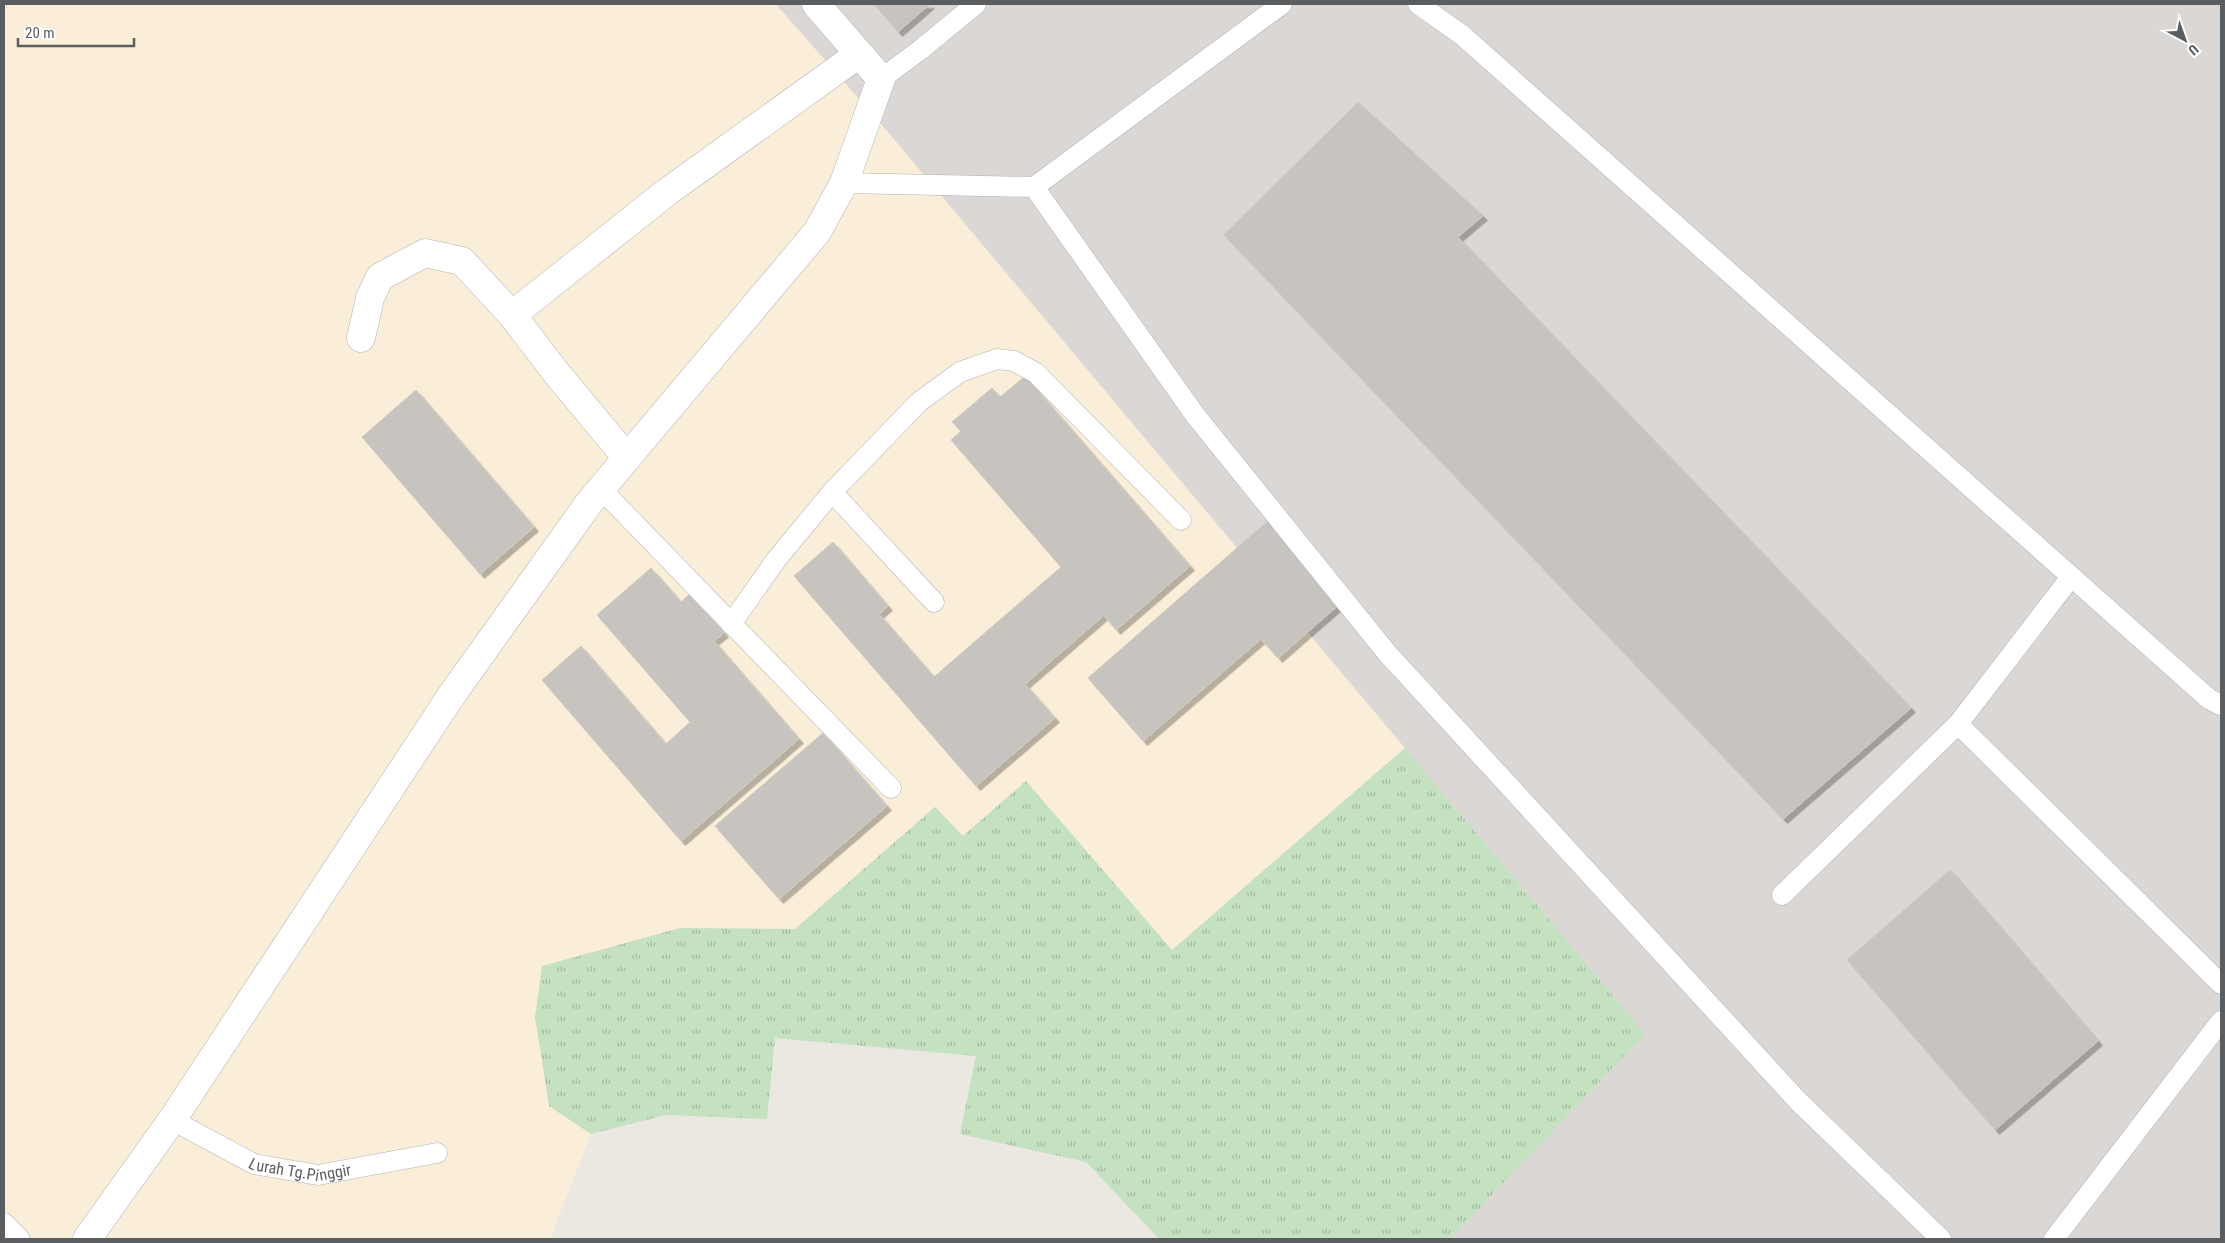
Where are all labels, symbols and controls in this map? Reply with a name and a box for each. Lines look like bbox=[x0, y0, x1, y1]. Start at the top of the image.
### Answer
scale bar bbox=[18, 15, 134, 47]
north arrow bbox=[2160, 15, 2210, 65]
text: 20 m bbox=[25, 24, 55, 42]
text: U bbox=[2185, 41, 2202, 58]
street label: Lurah Tg.Pinggir bbox=[245, 1154, 353, 1185]

